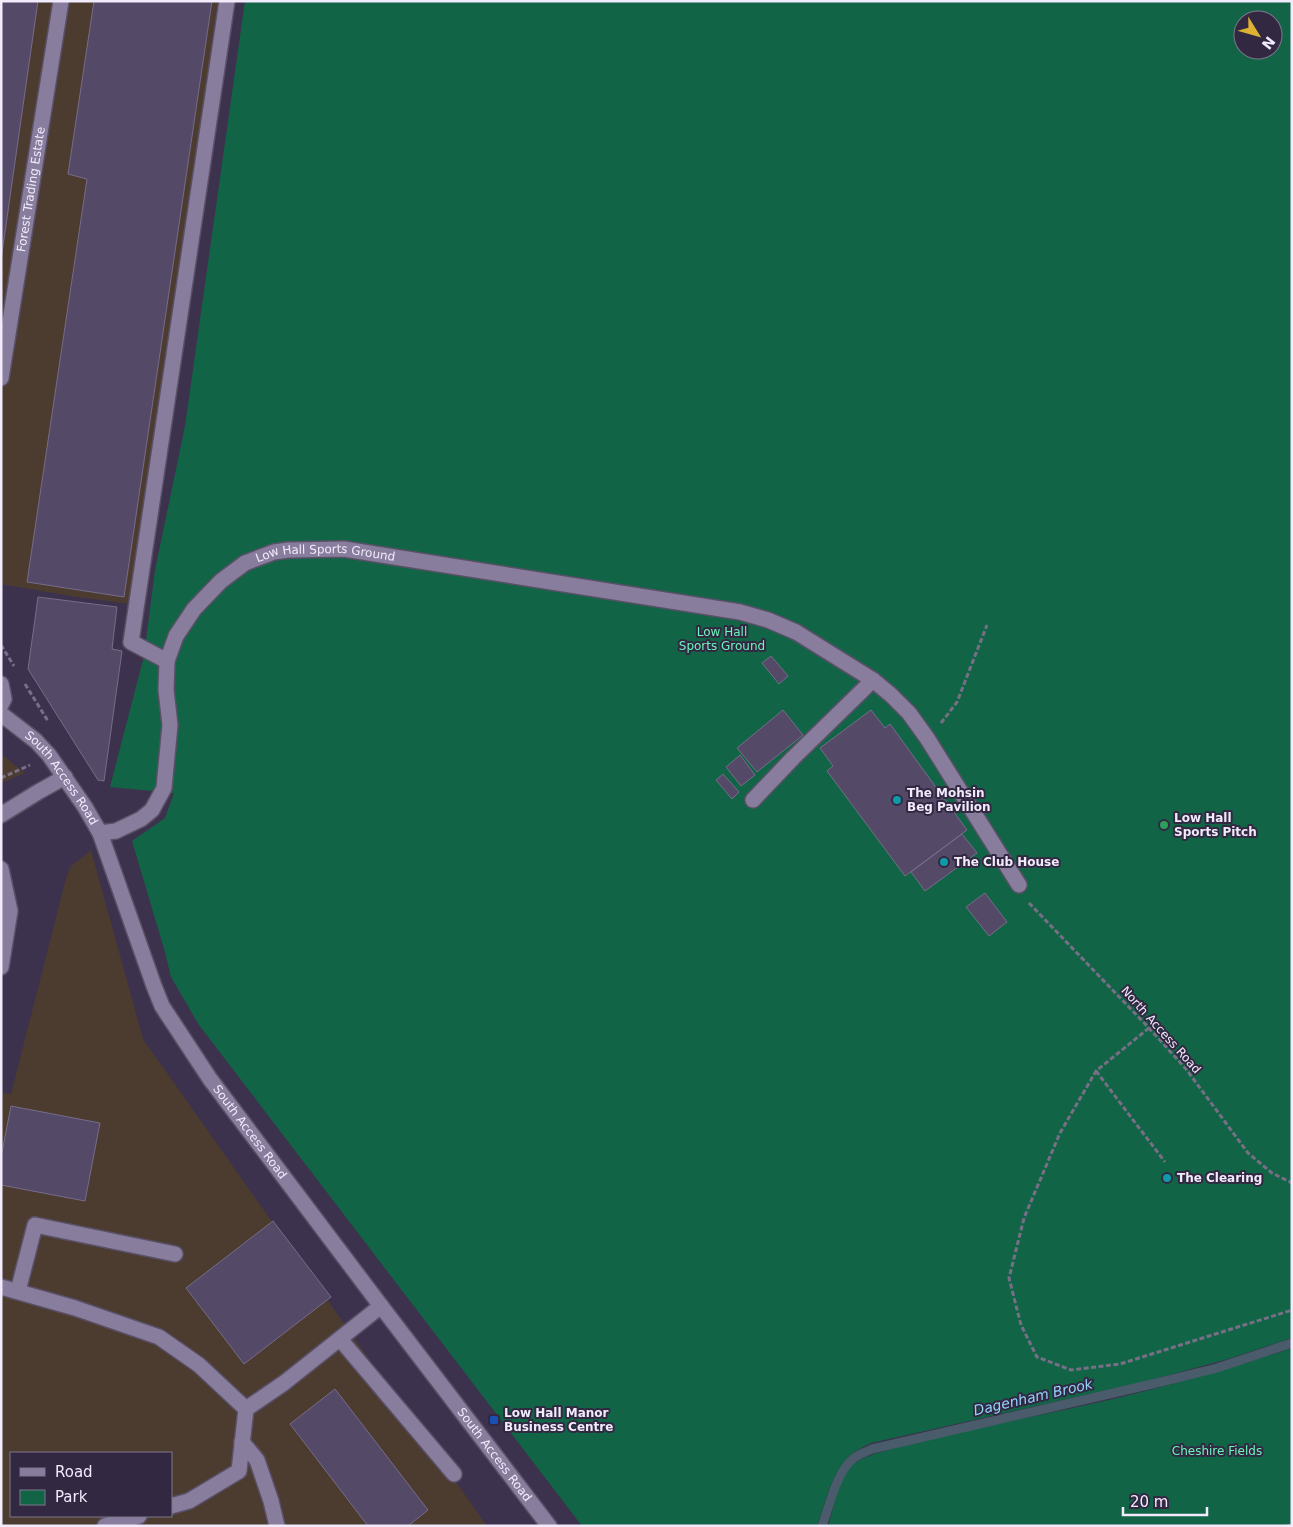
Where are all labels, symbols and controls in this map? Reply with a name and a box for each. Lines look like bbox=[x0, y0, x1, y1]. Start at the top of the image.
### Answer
north arrow bbox=[1233, 10, 1283, 60]
text: N bbox=[1258, 33, 1278, 52]
street label: Forest Trading Estate bbox=[14, 126, 48, 253]
street label: Low Hall Sports Ground bbox=[254, 542, 396, 565]
park label: Low Hall Sports Ground bbox=[679, 625, 765, 653]
street label: South Access Road bbox=[22, 728, 101, 827]
place label: The Mohsin Beg Pavilion bbox=[907, 786, 991, 814]
marker: The Mohsin Beg Pavilion bbox=[891, 794, 903, 806]
place label: Low Hall Sports Pitch bbox=[1174, 811, 1257, 839]
marker: Low Hall Sports Pitch bbox=[1158, 819, 1170, 831]
place label: The Club House bbox=[954, 855, 1059, 869]
marker: The Club House bbox=[938, 856, 950, 868]
street label: North Access Road bbox=[1118, 984, 1204, 1076]
street label: South Access Road bbox=[210, 1082, 290, 1182]
place label: The Clearing bbox=[1177, 1171, 1262, 1185]
marker: The Clearing bbox=[1161, 1172, 1173, 1184]
water label: Dagenham Brook bbox=[972, 1375, 1095, 1419]
street label: South Access Road bbox=[454, 1405, 535, 1504]
place label: Low Hall Manor Business Centre bbox=[504, 1406, 613, 1434]
marker: Low Hall Manor Business Centre bbox=[488, 1414, 500, 1426]
park label: Cheshire Fields bbox=[1172, 1444, 1262, 1458]
legend bbox=[10, 1452, 172, 1517]
text: Road bbox=[55, 1463, 93, 1481]
scale bar bbox=[1123, 1484, 1207, 1516]
text: Park bbox=[55, 1488, 88, 1506]
text: 20 m bbox=[1130, 1493, 1168, 1511]

